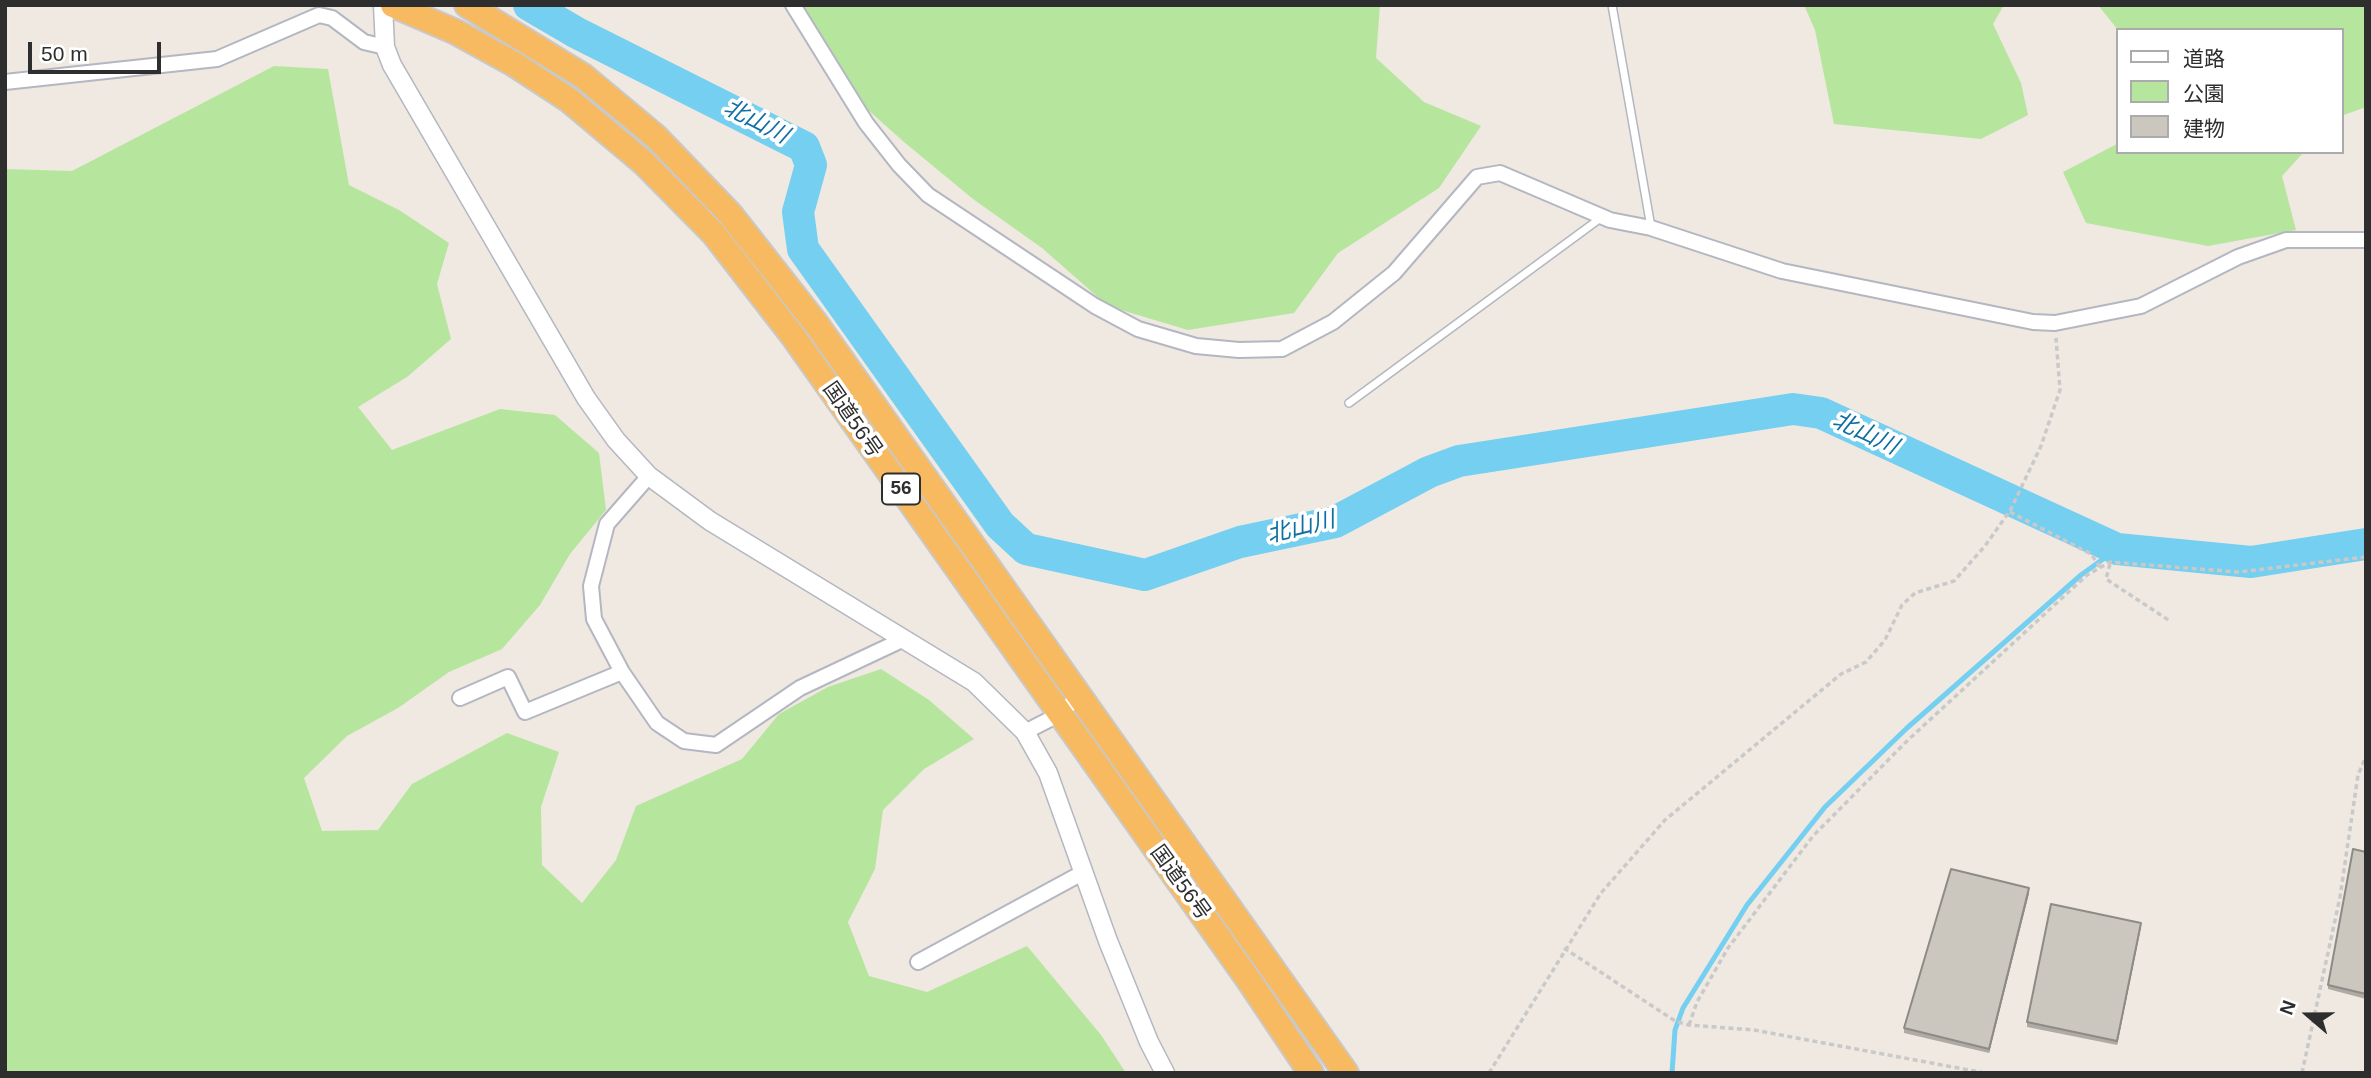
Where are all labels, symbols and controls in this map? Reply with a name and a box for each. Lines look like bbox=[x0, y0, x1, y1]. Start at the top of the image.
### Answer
scale bar bbox=[32, 28, 164, 72]
legend bbox=[2116, 28, 2343, 154]
text: 50 m bbox=[41, 42, 88, 65]
text: 道路 bbox=[2183, 47, 2225, 70]
text: 公園 bbox=[2183, 82, 2225, 105]
water label: 北山川 bbox=[719, 94, 793, 150]
text: 建物 bbox=[2183, 117, 2225, 140]
street label: 国道56号 bbox=[817, 377, 887, 463]
water label: 北山川 bbox=[1828, 407, 1902, 461]
road number: 56 bbox=[882, 474, 920, 504]
water label: 北山川 bbox=[1264, 506, 1338, 550]
street label: 国道56号 bbox=[1144, 841, 1216, 925]
north arrow bbox=[2273, 980, 2343, 1050]
text: N bbox=[2276, 998, 2300, 1018]

